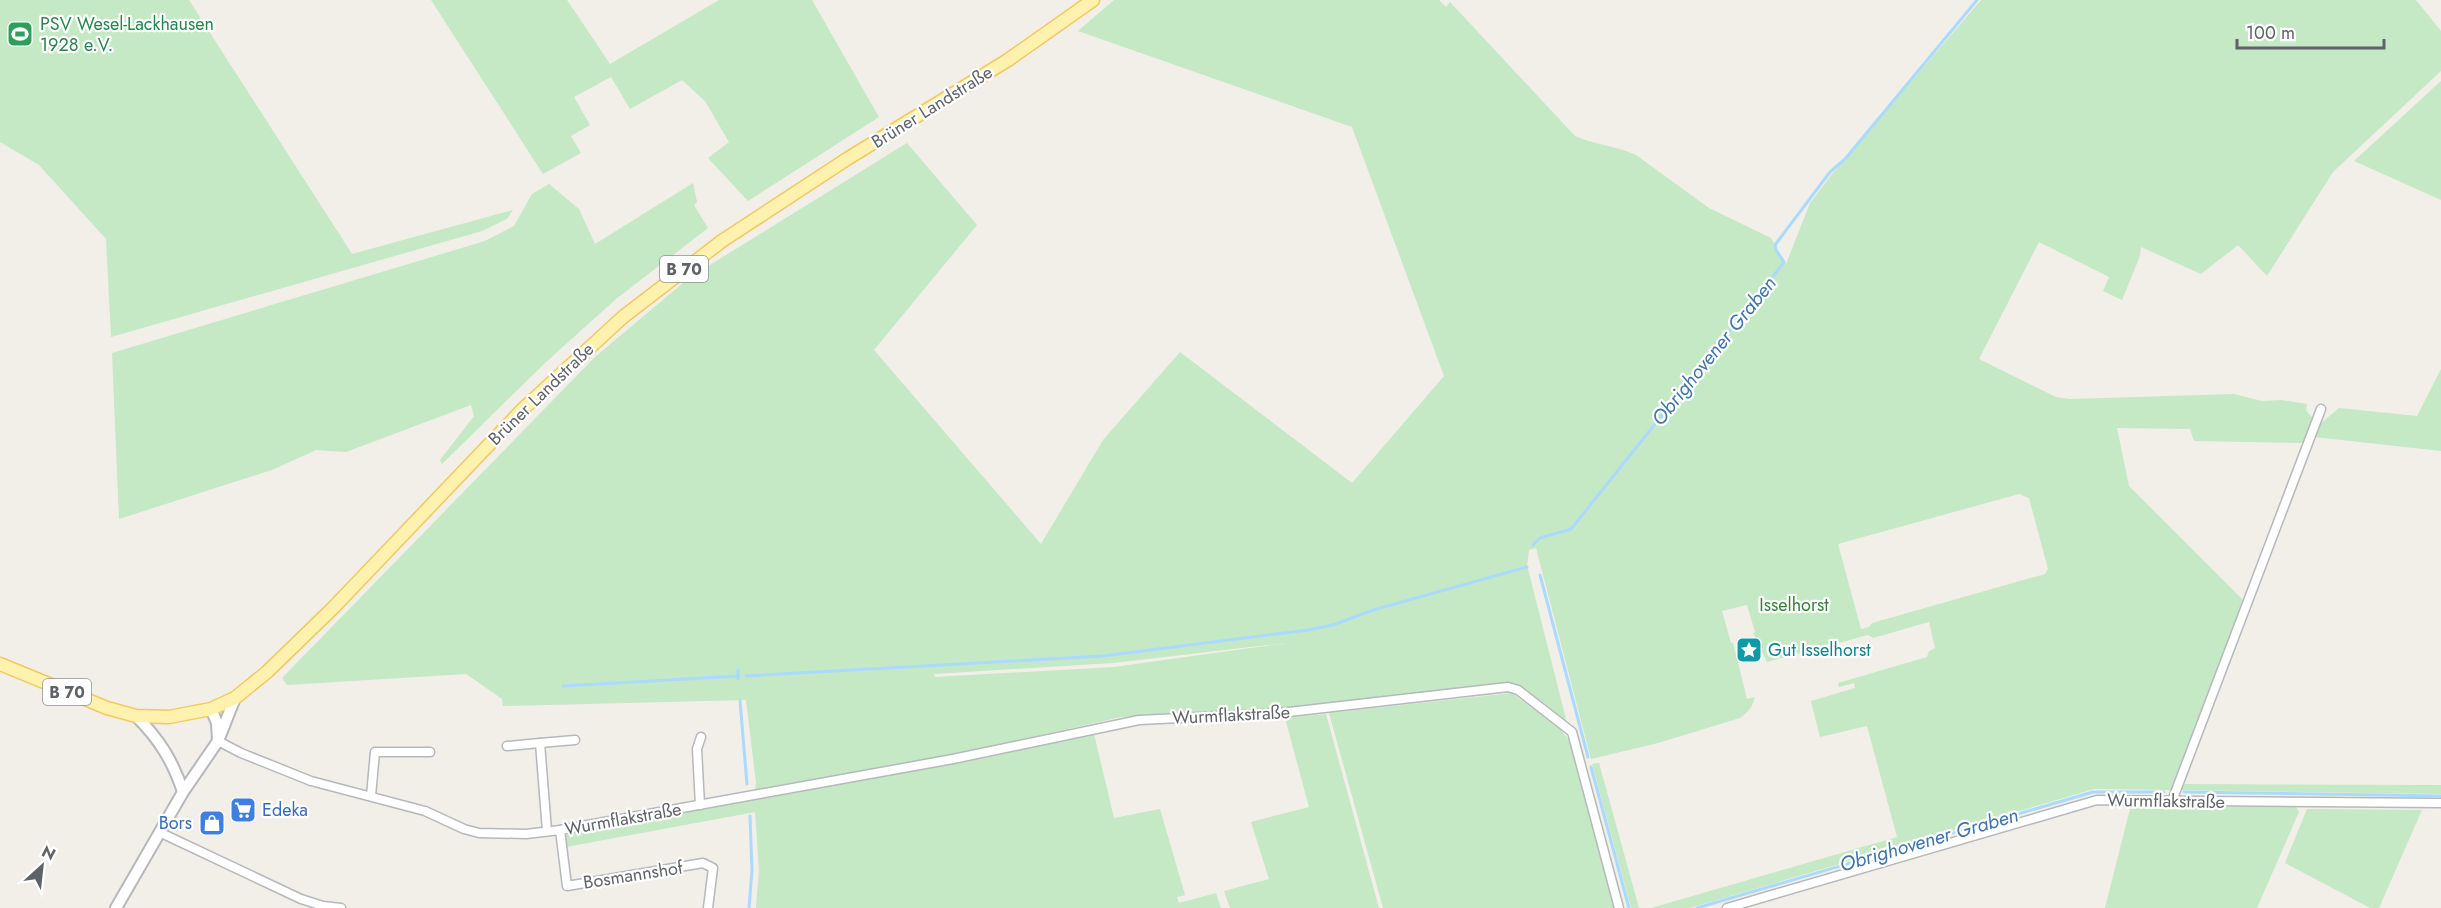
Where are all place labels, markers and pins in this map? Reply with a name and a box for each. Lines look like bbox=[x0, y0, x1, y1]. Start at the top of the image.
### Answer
place label: PSV Wesel-Lackhausen 1928 e.V. bbox=[40, 11, 214, 58]
sports icon: PSV Wesel-Lackhausen 1928 e.V. bbox=[5, 19, 35, 49]
place icon: Gut Isselhorst bbox=[1734, 635, 1764, 665]
place label: Gut Isselhorst bbox=[1768, 637, 1871, 663]
supermarket icon: Edeka bbox=[228, 795, 258, 825]
place label: Edeka bbox=[262, 797, 308, 823]
shop icon: Bors bbox=[197, 808, 227, 838]
place label: Bors bbox=[159, 810, 192, 836]

